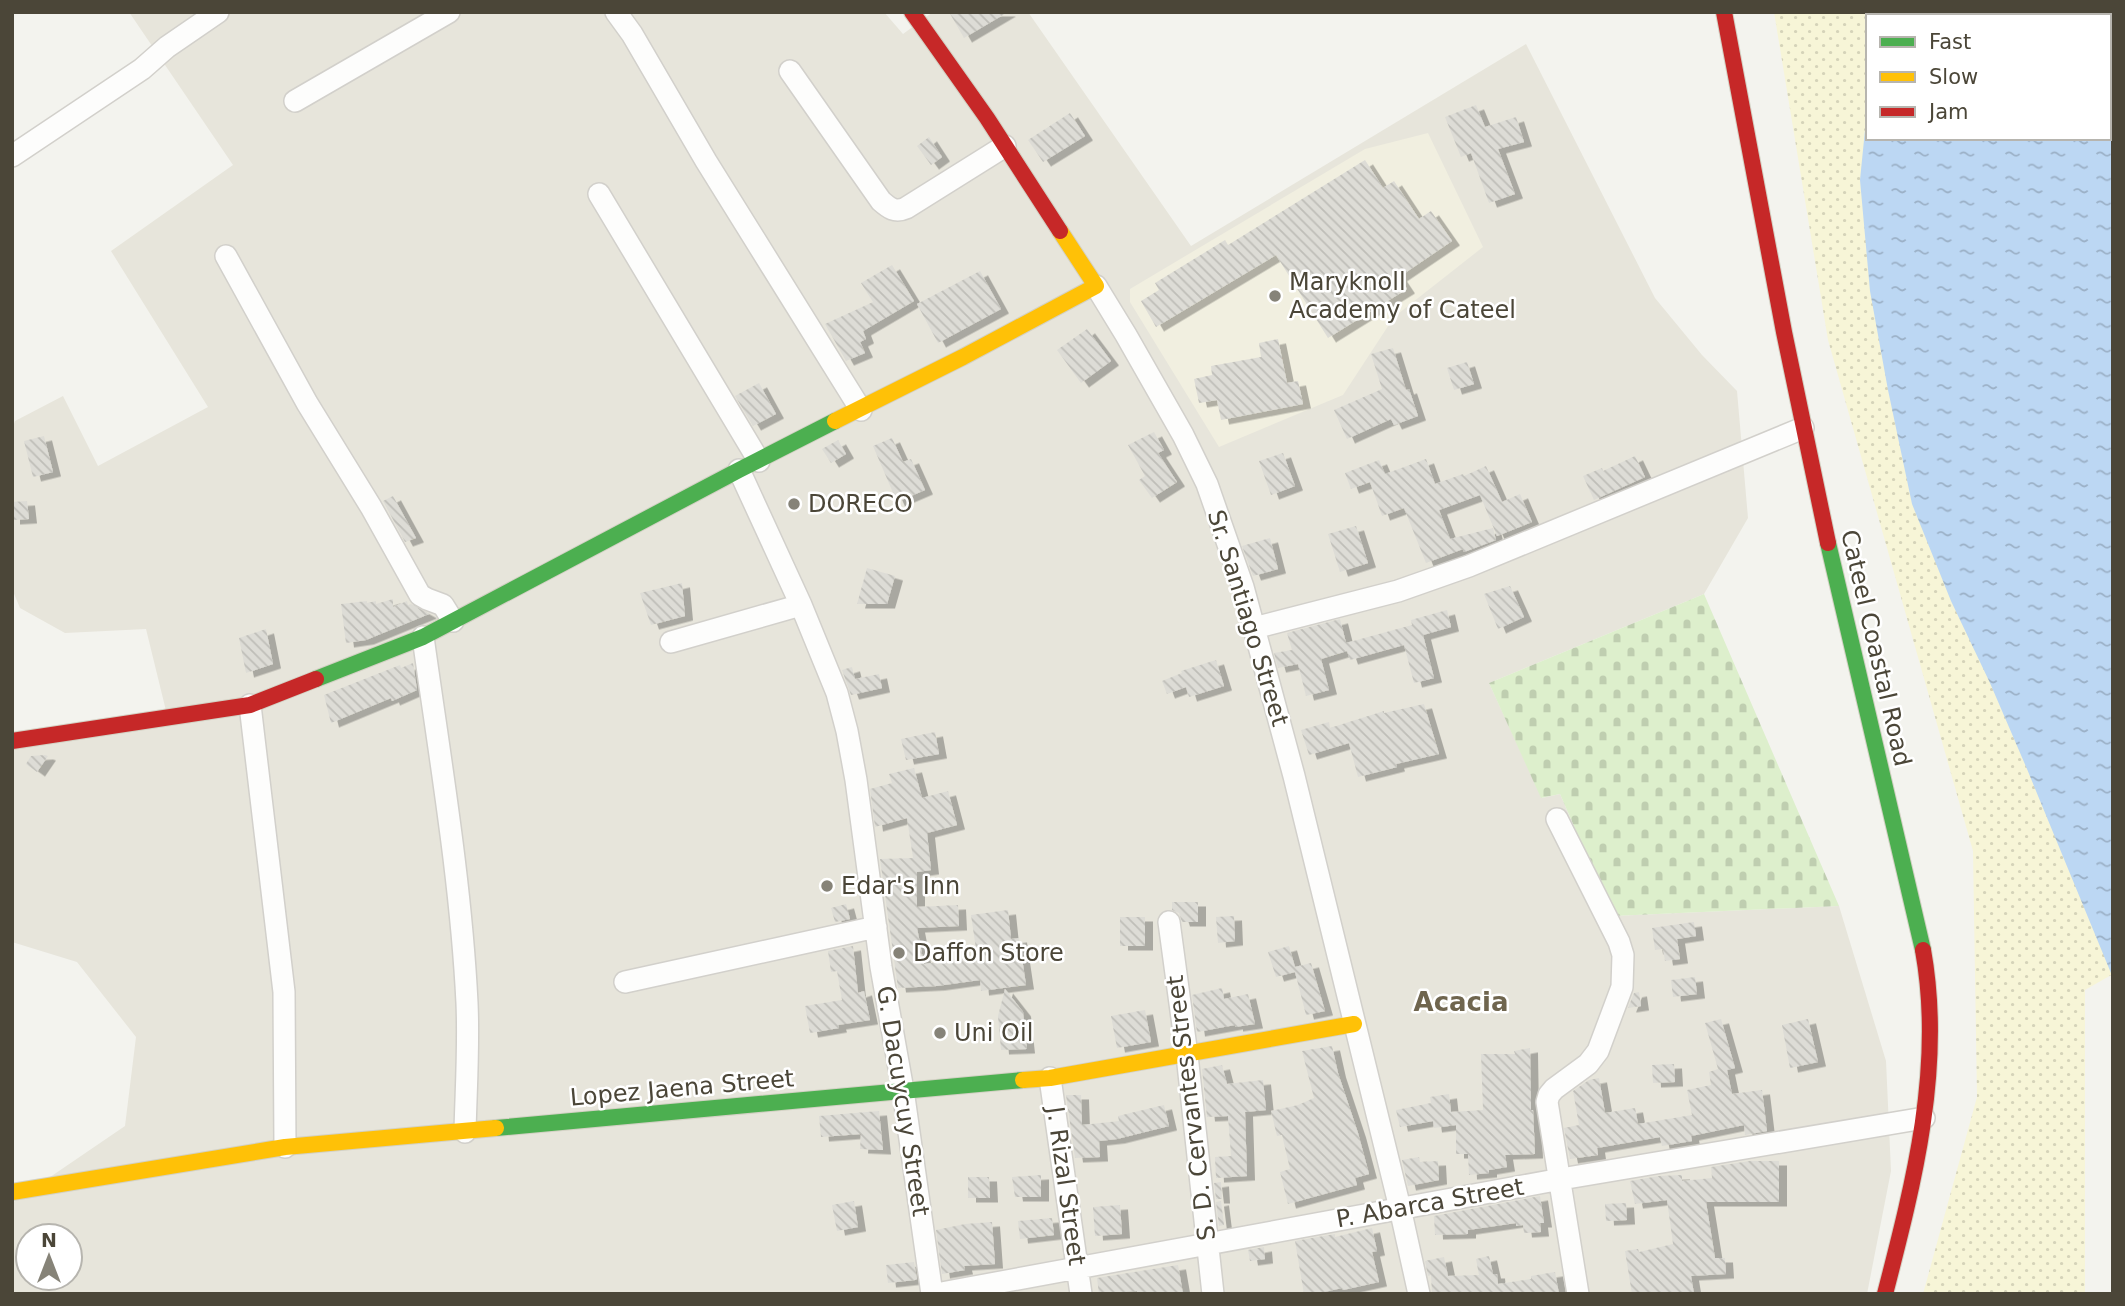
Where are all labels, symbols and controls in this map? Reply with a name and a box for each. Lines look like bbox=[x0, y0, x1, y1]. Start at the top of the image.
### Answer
legend bbox=[1866, 14, 2111, 140]
text: Fast bbox=[1929, 30, 1971, 54]
text: Slow bbox=[1929, 65, 1978, 89]
text: Jam bbox=[1927, 100, 1969, 124]
place label: Maryknoll Academy of Cateel bbox=[1289, 268, 1516, 324]
marker: Maryknoll Academy of Cateel bbox=[1267, 288, 1283, 304]
place label: DORECO bbox=[808, 490, 913, 518]
marker: DORECO bbox=[786, 496, 802, 512]
street label: Sr. Santiago Street bbox=[1202, 507, 1294, 729]
street label: Cateel Coastal Road bbox=[1835, 527, 1917, 769]
place label: Edar's Inn bbox=[841, 872, 960, 900]
marker: Edar's Inn bbox=[819, 878, 835, 894]
place label: Daffon Store bbox=[913, 939, 1064, 967]
marker: Daffon Store bbox=[891, 945, 907, 961]
street label: S. D. Cervantes Street bbox=[1161, 974, 1221, 1242]
street label: G. Dacuycuy Street bbox=[871, 984, 935, 1218]
district label: Acacia bbox=[1414, 987, 1508, 1017]
place label: Uni Oil bbox=[954, 1019, 1033, 1047]
marker: Uni Oil bbox=[932, 1025, 948, 1041]
street label: Lopez Jaena Street bbox=[569, 1064, 795, 1112]
street label: J. Rizal Street bbox=[1041, 1103, 1091, 1267]
street label: P. Abarca Street bbox=[1334, 1173, 1526, 1233]
north arrow bbox=[14, 1222, 84, 1292]
text: N bbox=[41, 1229, 57, 1251]

